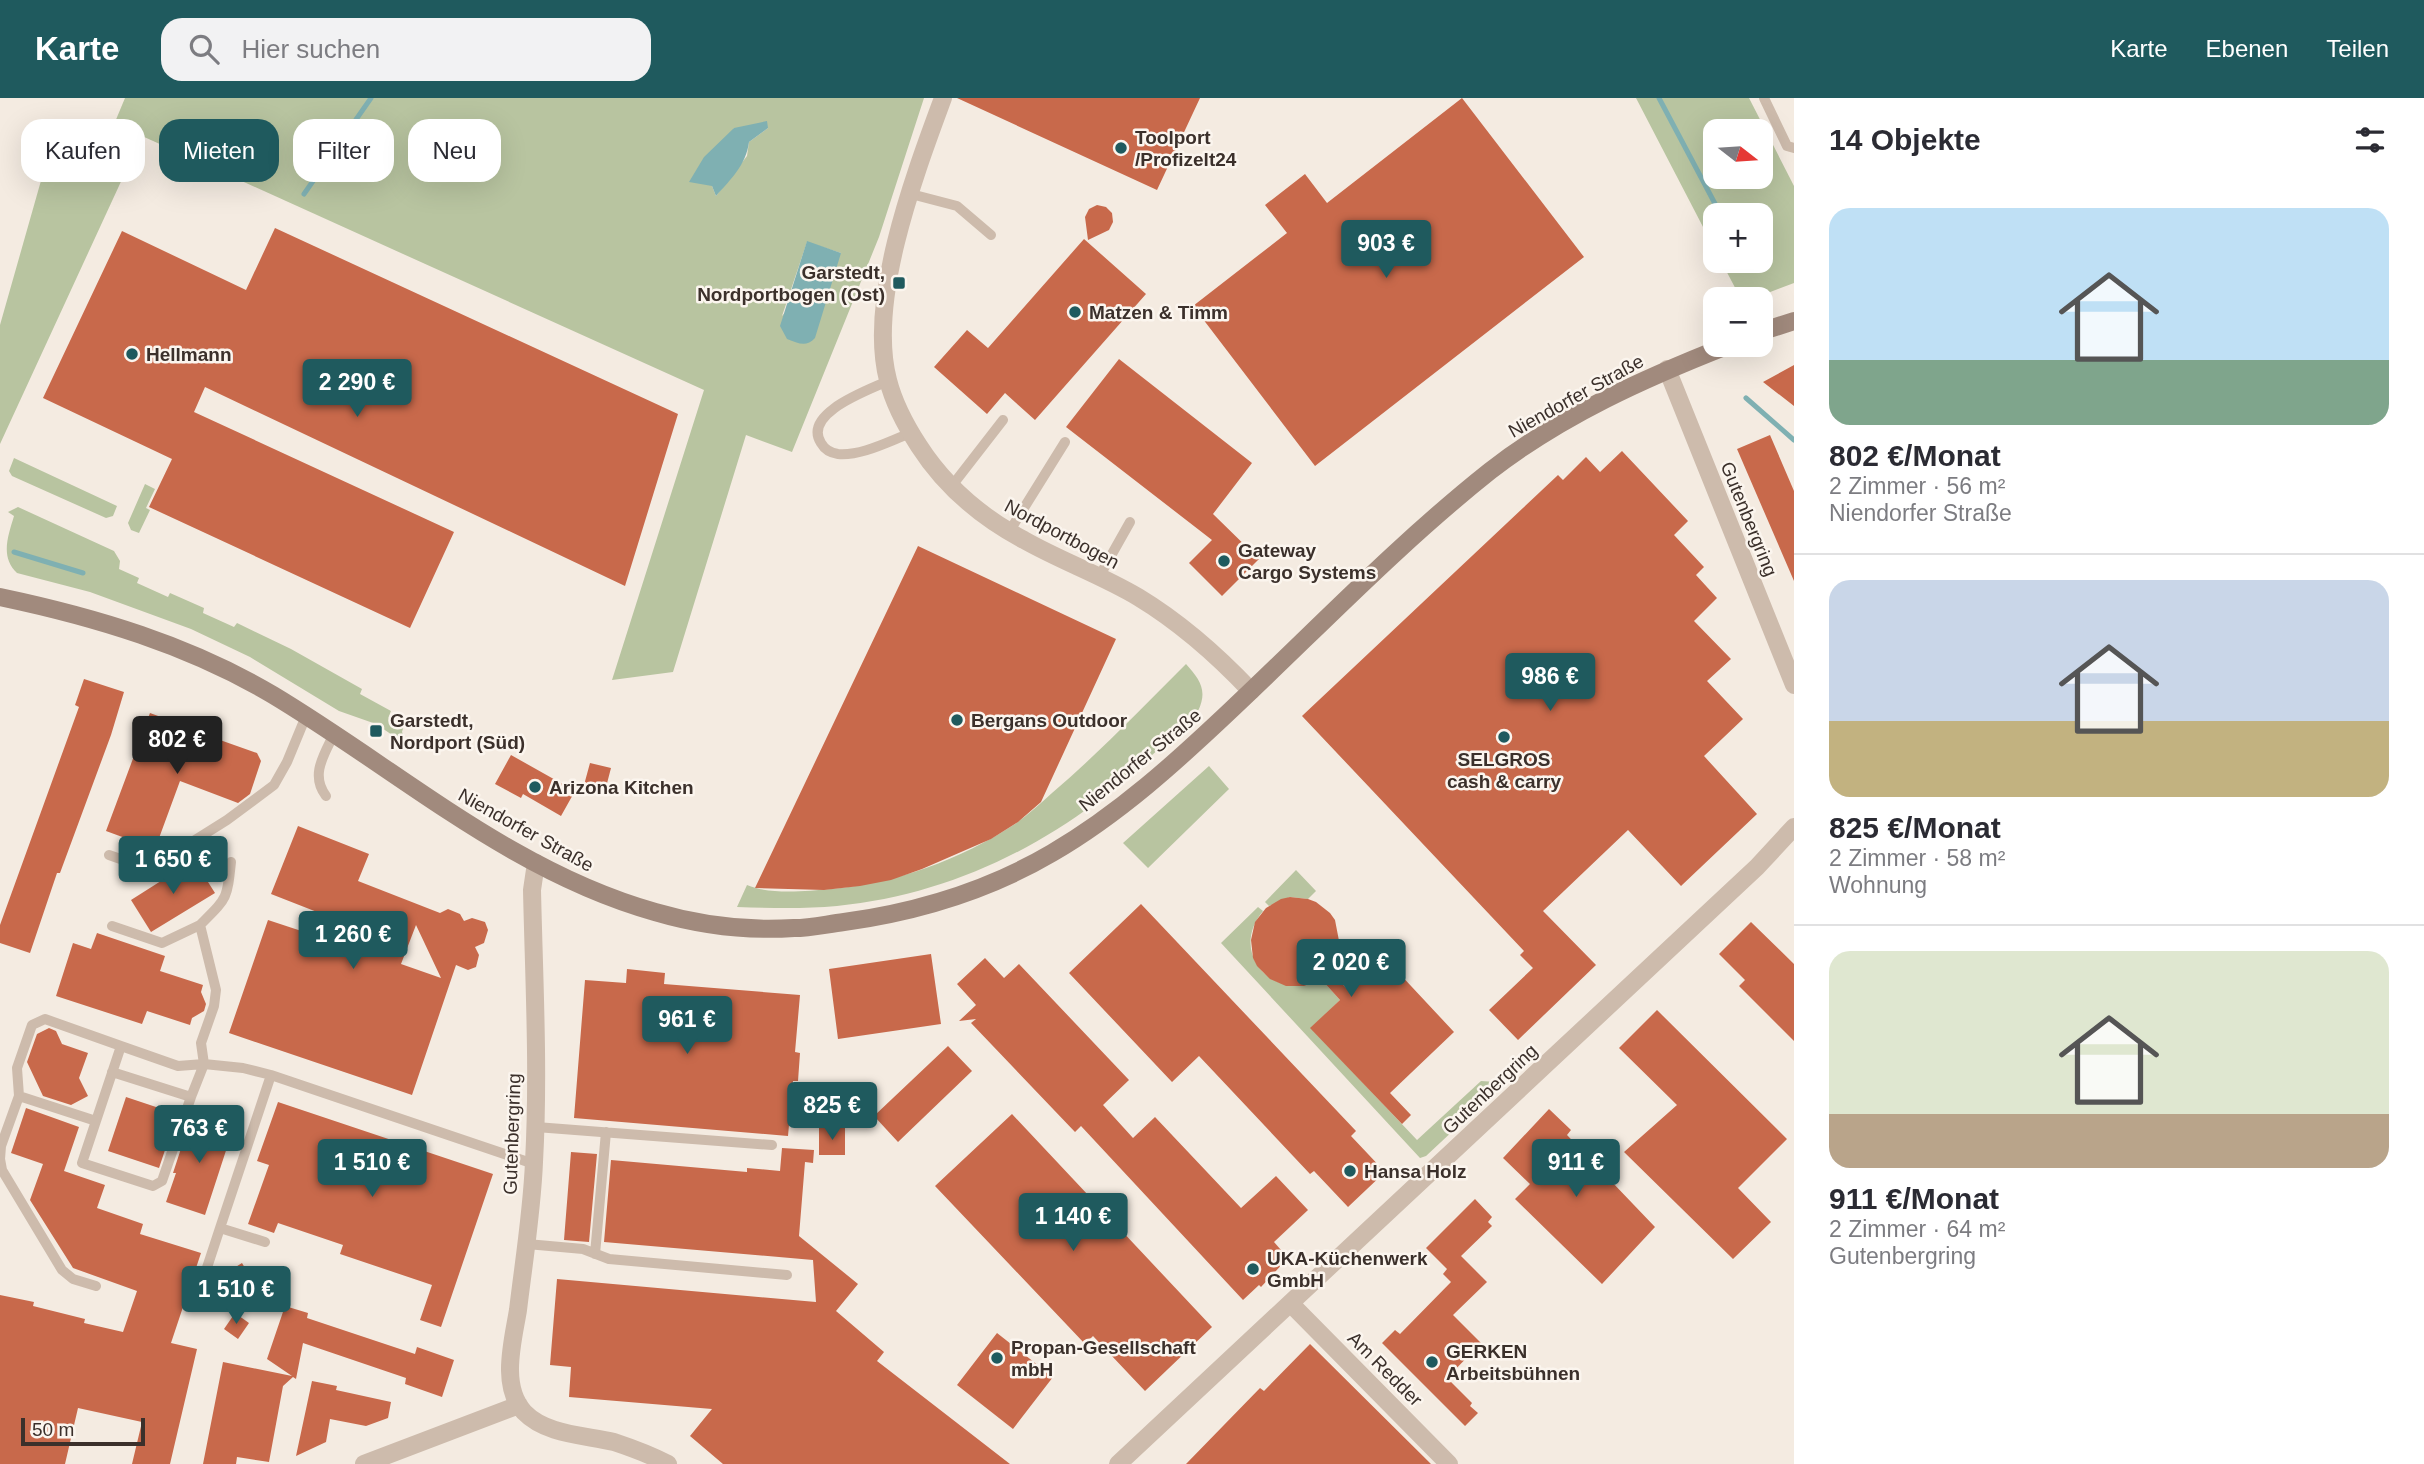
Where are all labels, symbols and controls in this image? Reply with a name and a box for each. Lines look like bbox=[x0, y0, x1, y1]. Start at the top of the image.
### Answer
search box bbox=[161, 18, 651, 81]
text: Karte bbox=[35, 30, 119, 67]
icon: search bbox=[185, 30, 223, 68]
text: Hier suchen bbox=[241, 34, 380, 64]
text: Karte bbox=[2110, 35, 2168, 62]
text: Ebenen bbox=[2206, 35, 2288, 62]
text: Teilen bbox=[2326, 35, 2389, 62]
chip: Kaufen bbox=[21, 119, 145, 182]
chip: Mieten bbox=[159, 119, 279, 182]
chip: Filter bbox=[293, 119, 394, 182]
chip: Neu bbox=[408, 119, 501, 182]
north arrow bbox=[1703, 119, 1773, 189]
map controls bbox=[1703, 119, 1773, 357]
icon: filters bbox=[2351, 121, 2389, 159]
text: 14 Objekte bbox=[1829, 123, 1981, 156]
place label: Toolport /Profizelt24 bbox=[1135, 127, 1237, 170]
marker: Toolport /Profizelt24 bbox=[1113, 140, 1129, 156]
button: + bbox=[1703, 203, 1773, 273]
pin: 903 € bbox=[1337, 220, 1435, 280]
text: 903 € bbox=[1357, 230, 1415, 256]
icon: home bbox=[2046, 254, 2172, 380]
place label: Garstedt, Nordportbogen (Ost) bbox=[697, 262, 885, 305]
marker: Garstedt, Nordportbogen (Ost) bbox=[891, 275, 907, 291]
button: − bbox=[1703, 287, 1773, 357]
place label: Matzen & Timm bbox=[1089, 302, 1228, 323]
marker: Matzen & Timm bbox=[1067, 304, 1083, 320]
place label: Hellmann bbox=[146, 344, 232, 365]
marker: Hellmann bbox=[124, 346, 140, 362]
street label: Niendorfer Straße bbox=[1505, 350, 1647, 442]
pin: 2 290 € bbox=[292, 360, 422, 419]
text: 2 290 € bbox=[319, 369, 395, 395]
text: 802 €/Monat bbox=[1829, 439, 2001, 472]
street label: Gutenbergring bbox=[1717, 459, 1781, 579]
text: 2 Zimmer · 56 m² bbox=[1829, 473, 2005, 499]
street label: Nordportbogen bbox=[1001, 495, 1123, 573]
text: Niendorfer Straße bbox=[1829, 500, 2012, 526]
place label: Gateway Cargo Systems bbox=[1238, 540, 1376, 583]
marker: Gateway Cargo Systems bbox=[1216, 553, 1232, 569]
icon: home bbox=[2046, 626, 2172, 752]
pin: 986 € bbox=[1501, 654, 1599, 713]
text: 986 € bbox=[1521, 663, 1579, 689]
street label: Niendorfer Straße bbox=[1075, 704, 1205, 816]
place label: Garstedt, Nordport (Süd) bbox=[390, 710, 525, 753]
place label: Bergans Outdoor bbox=[971, 710, 1128, 731]
marker: Bergans Outdoor bbox=[949, 712, 965, 728]
pin: 802 € bbox=[128, 716, 226, 776]
marker: Garstedt, Nordport (Süd) bbox=[368, 723, 384, 739]
text: 802 € bbox=[148, 726, 206, 752]
marker: SELGROS cash & carry bbox=[1496, 729, 1512, 745]
place label: SELGROS cash & carry bbox=[1447, 749, 1561, 792]
place label: Arizona Kitchen bbox=[549, 777, 694, 798]
marker: Arizona Kitchen bbox=[527, 779, 543, 795]
street label: Niendorfer Straße bbox=[455, 784, 597, 876]
text: 825 €/Monat bbox=[1829, 811, 2001, 844]
pin: 1 650 € bbox=[108, 836, 238, 896]
text: 2 Zimmer · 58 m² bbox=[1829, 845, 2005, 871]
text: 1 650 € bbox=[135, 846, 211, 872]
text: Wohnung bbox=[1829, 872, 1927, 898]
pin: 1 260 € bbox=[288, 912, 418, 971]
text: 1 260 € bbox=[315, 921, 391, 947]
pin: 2 020 € bbox=[1286, 940, 1416, 999]
text: 2 020 € bbox=[1313, 949, 1389, 975]
pin: 961 € bbox=[638, 996, 736, 1056]
icon: home bbox=[2046, 997, 2172, 1123]
text: 961 € bbox=[658, 1006, 716, 1032]
street label: Gutenbergring bbox=[1438, 1040, 1542, 1138]
street label: Gutenbergring bbox=[499, 1073, 525, 1195]
pin: 825 € bbox=[783, 1082, 881, 1142]
text: 825 € bbox=[803, 1092, 861, 1118]
pin: 763 € bbox=[150, 1105, 248, 1165]
text: 763 € bbox=[170, 1115, 228, 1141]
pin: 1 510 € bbox=[307, 1140, 437, 1199]
pin: 911 € bbox=[1527, 1140, 1625, 1199]
text: 1 510 € bbox=[334, 1149, 410, 1175]
text: 911 € bbox=[1548, 1149, 1604, 1175]
place label: Hansa Holz bbox=[1364, 1161, 1466, 1182]
marker: Hansa Holz bbox=[1342, 1163, 1358, 1179]
text: 911 €/Monat bbox=[1829, 1182, 1999, 1215]
pin: 1 140 € bbox=[1008, 1194, 1138, 1253]
text: 1 140 € bbox=[1035, 1203, 1111, 1229]
text: 2 Zimmer · 64 m² bbox=[1829, 1216, 2005, 1242]
text: Gutenbergring bbox=[1829, 1243, 1976, 1269]
place label: UKA-Küchenwerk GmbH bbox=[1267, 1248, 1428, 1291]
marker: UKA-Küchenwerk GmbH bbox=[1245, 1261, 1261, 1277]
pin: 1 510 € bbox=[171, 1266, 301, 1326]
text: 1 510 € bbox=[198, 1276, 274, 1302]
street label: Am Redder bbox=[1344, 1328, 1427, 1411]
place label: Propan-Gesellschaft mbH bbox=[1011, 1337, 1196, 1380]
place label: GERKEN Arbeitsbühnen bbox=[1446, 1341, 1580, 1384]
marker: Propan-Gesellschaft mbH bbox=[989, 1350, 1005, 1366]
marker: GERKEN Arbeitsbühnen bbox=[1424, 1354, 1440, 1370]
scale bar bbox=[21, 1415, 145, 1447]
text: 50 m bbox=[32, 1419, 74, 1440]

